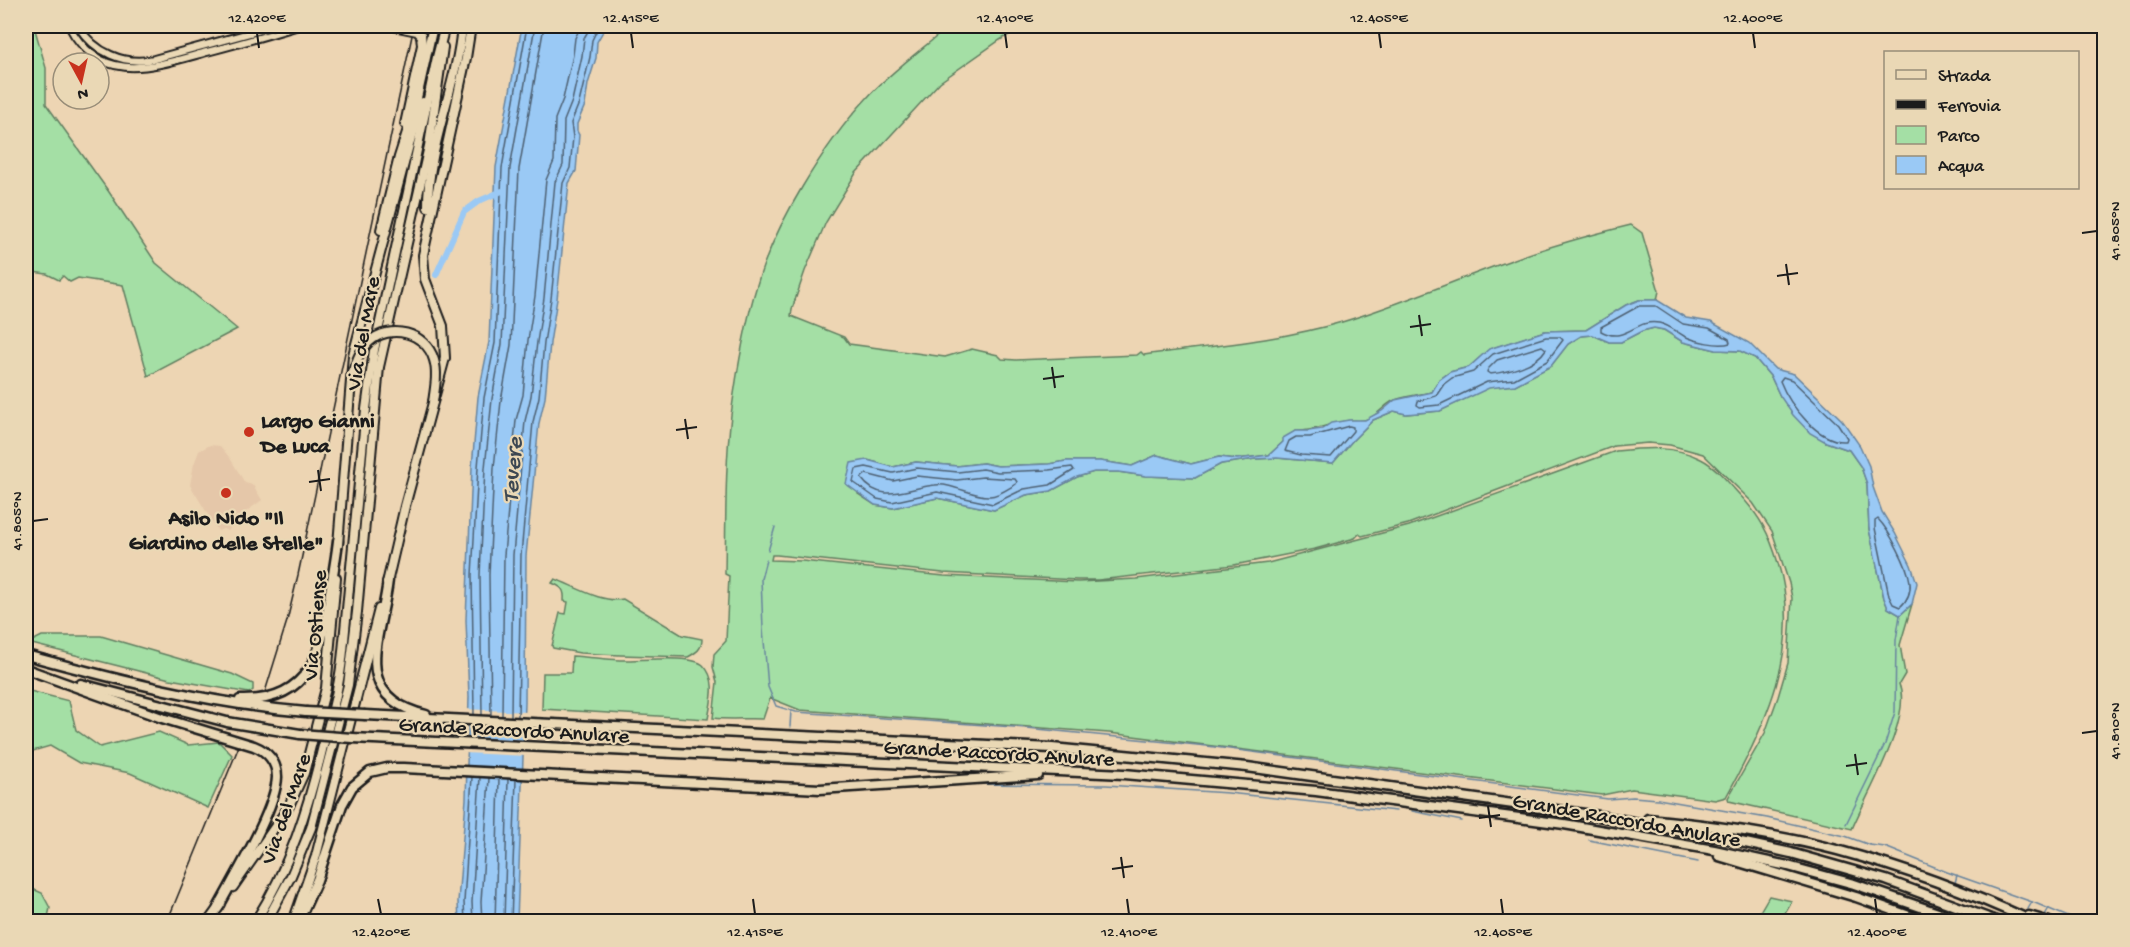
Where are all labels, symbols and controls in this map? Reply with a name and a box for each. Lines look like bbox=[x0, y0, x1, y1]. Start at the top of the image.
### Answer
text: 12.420°E bbox=[227, 10, 286, 28]
text: 12.415°E bbox=[602, 10, 659, 28]
text: 12.410°E bbox=[976, 10, 1034, 28]
text: 12.405°E bbox=[1349, 10, 1409, 28]
text: 12.400°E bbox=[1723, 10, 1783, 28]
north arrow bbox=[51, 51, 111, 111]
legend bbox=[1884, 51, 2079, 189]
text: Strada bbox=[1938, 67, 1992, 88]
text: N bbox=[76, 82, 89, 103]
text: Ferrovia bbox=[1937, 97, 2001, 118]
text: Parco bbox=[1937, 127, 1980, 148]
text: Acqua bbox=[1938, 157, 1985, 178]
text: 41.805°N bbox=[2107, 201, 2125, 261]
street label: Via del Mare bbox=[342, 274, 388, 394]
place label: Largo Gianni De Luca bbox=[259, 410, 375, 461]
marker: Largo Gianni De Luca bbox=[242, 425, 256, 439]
water label: Tevere bbox=[498, 435, 531, 504]
marker: Asilo Nido "Il Giardino delle Stelle" bbox=[219, 486, 233, 500]
text: 41.805°N bbox=[9, 491, 27, 551]
place label: Asilo Nido "Il Giardino delle Stelle" bbox=[129, 507, 323, 558]
street label: Via Ostiense bbox=[299, 568, 335, 683]
text: 41.810°N bbox=[2107, 702, 2125, 760]
street label: Grande Raccordo Anulare bbox=[398, 713, 631, 751]
street label: Grande Raccordo Anulare bbox=[883, 736, 1116, 774]
street label: Via del Mare bbox=[256, 750, 319, 869]
street label: Grande Raccordo Anulare bbox=[1510, 789, 1743, 855]
text: 12.420°E bbox=[351, 924, 410, 942]
text: 12.415°E bbox=[726, 924, 783, 942]
text: 12.410°E bbox=[1100, 924, 1158, 942]
text: 12.405°E bbox=[1473, 924, 1533, 942]
text: 12.400°E bbox=[1847, 924, 1907, 942]

